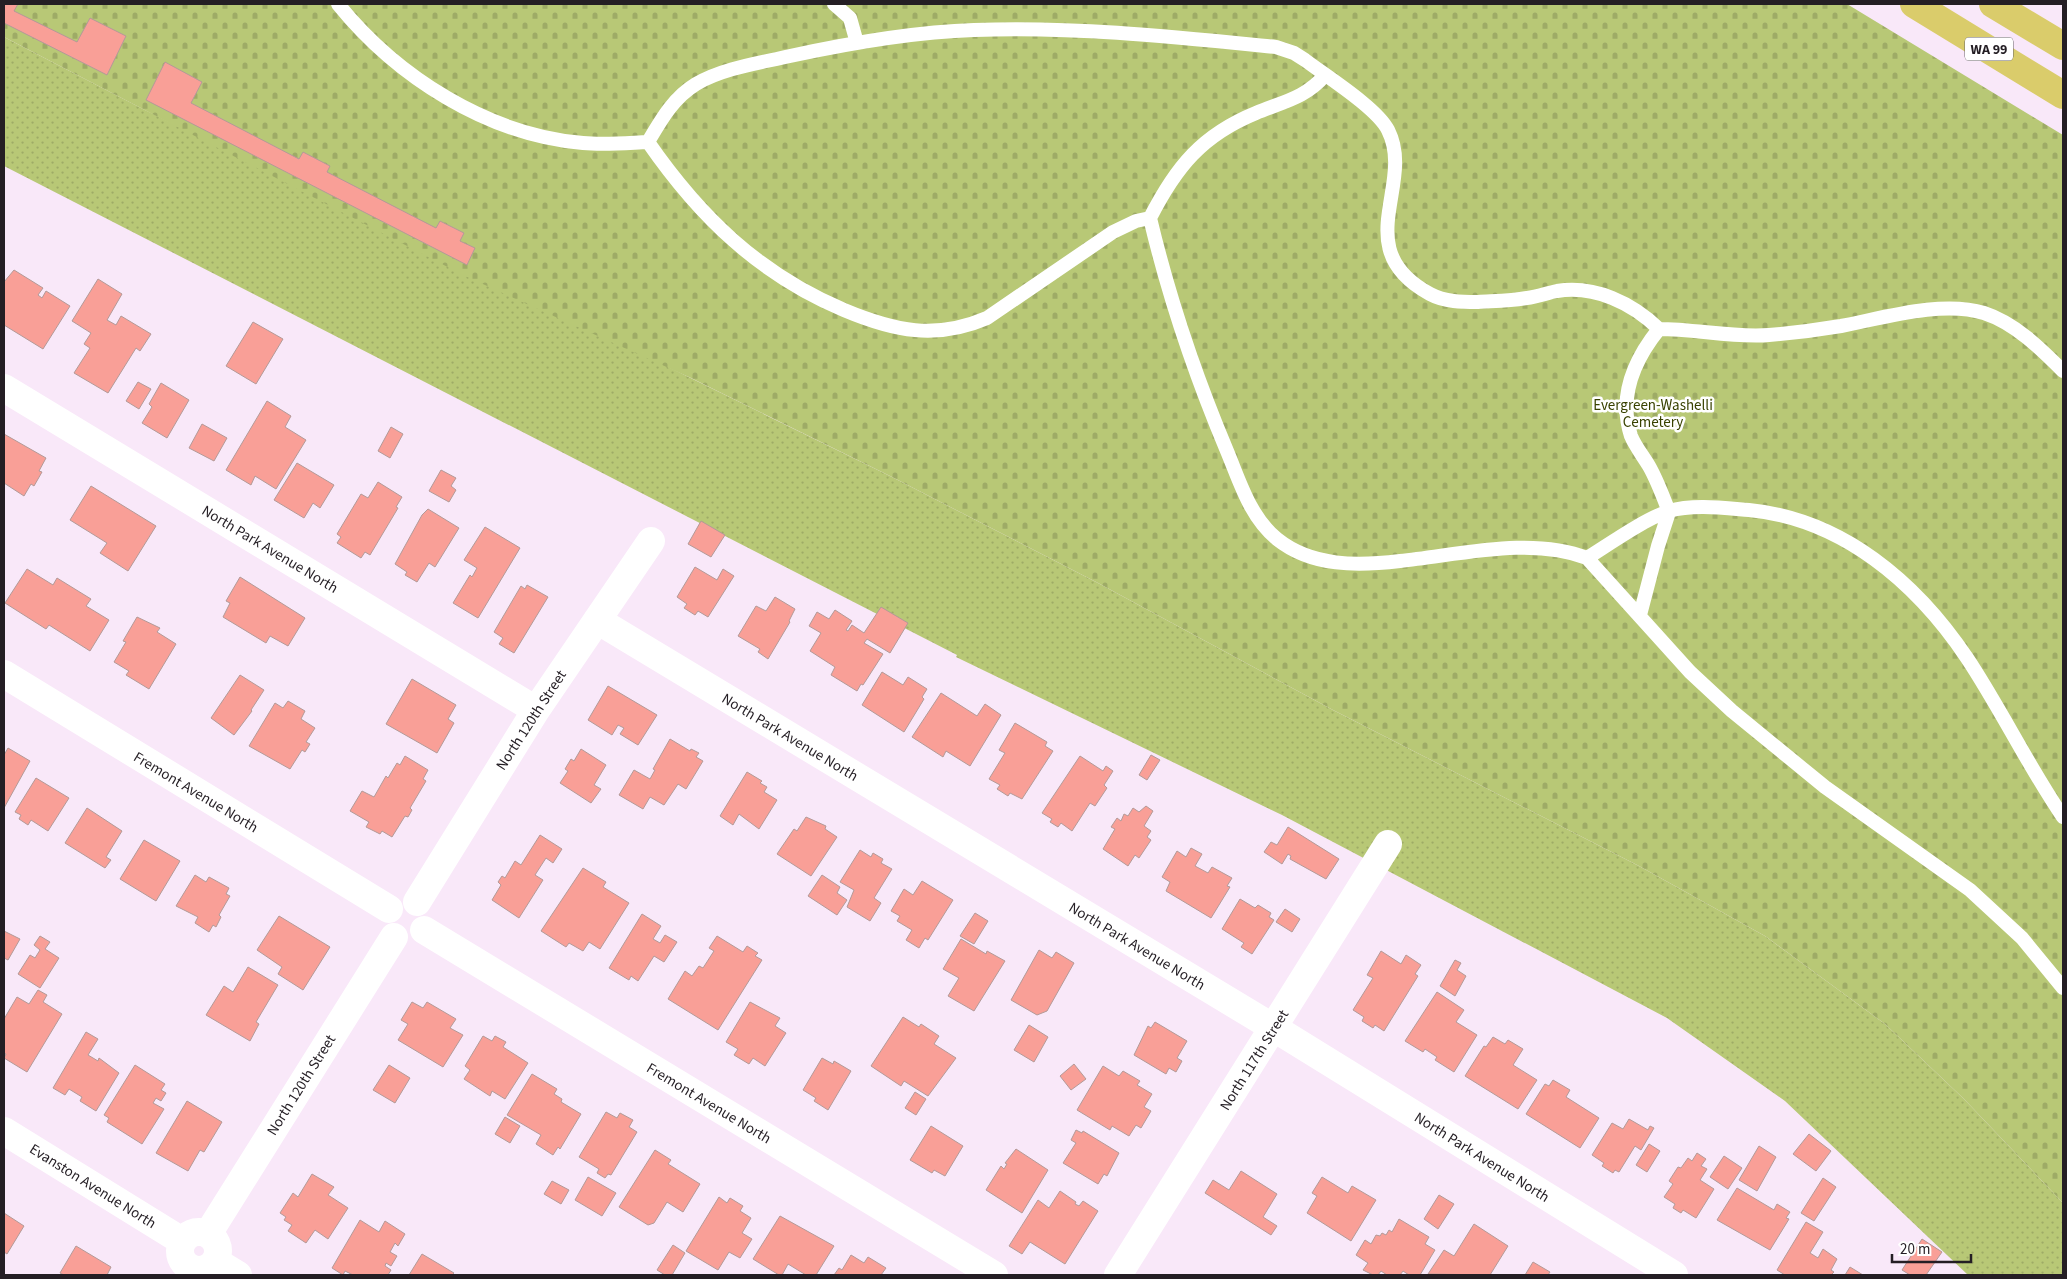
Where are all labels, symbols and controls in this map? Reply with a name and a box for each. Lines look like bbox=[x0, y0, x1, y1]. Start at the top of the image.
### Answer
road number: WA 99 bbox=[1965, 38, 2013, 61]
park label: Evergreen-Washelli Cemetery bbox=[1593, 395, 1713, 433]
street label: North Park Avenue North bbox=[198, 500, 342, 599]
street label: North 120th Street bbox=[491, 666, 572, 774]
street label: North Park Avenue North bbox=[718, 688, 862, 787]
street label: Fremont Avenue North bbox=[129, 747, 262, 838]
street label: North Park Avenue North bbox=[1065, 897, 1209, 996]
street label: North 117th Street bbox=[1215, 1006, 1294, 1115]
street label: North 120th Street bbox=[262, 1031, 341, 1140]
street label: Fremont Avenue North bbox=[642, 1058, 775, 1149]
street label: North Park Avenue North bbox=[1410, 1107, 1553, 1208]
street label: Evanston Avenue North bbox=[25, 1139, 160, 1234]
scale bar bbox=[1892, 1232, 1971, 1264]
text: 20 m bbox=[1900, 1239, 1930, 1260]

